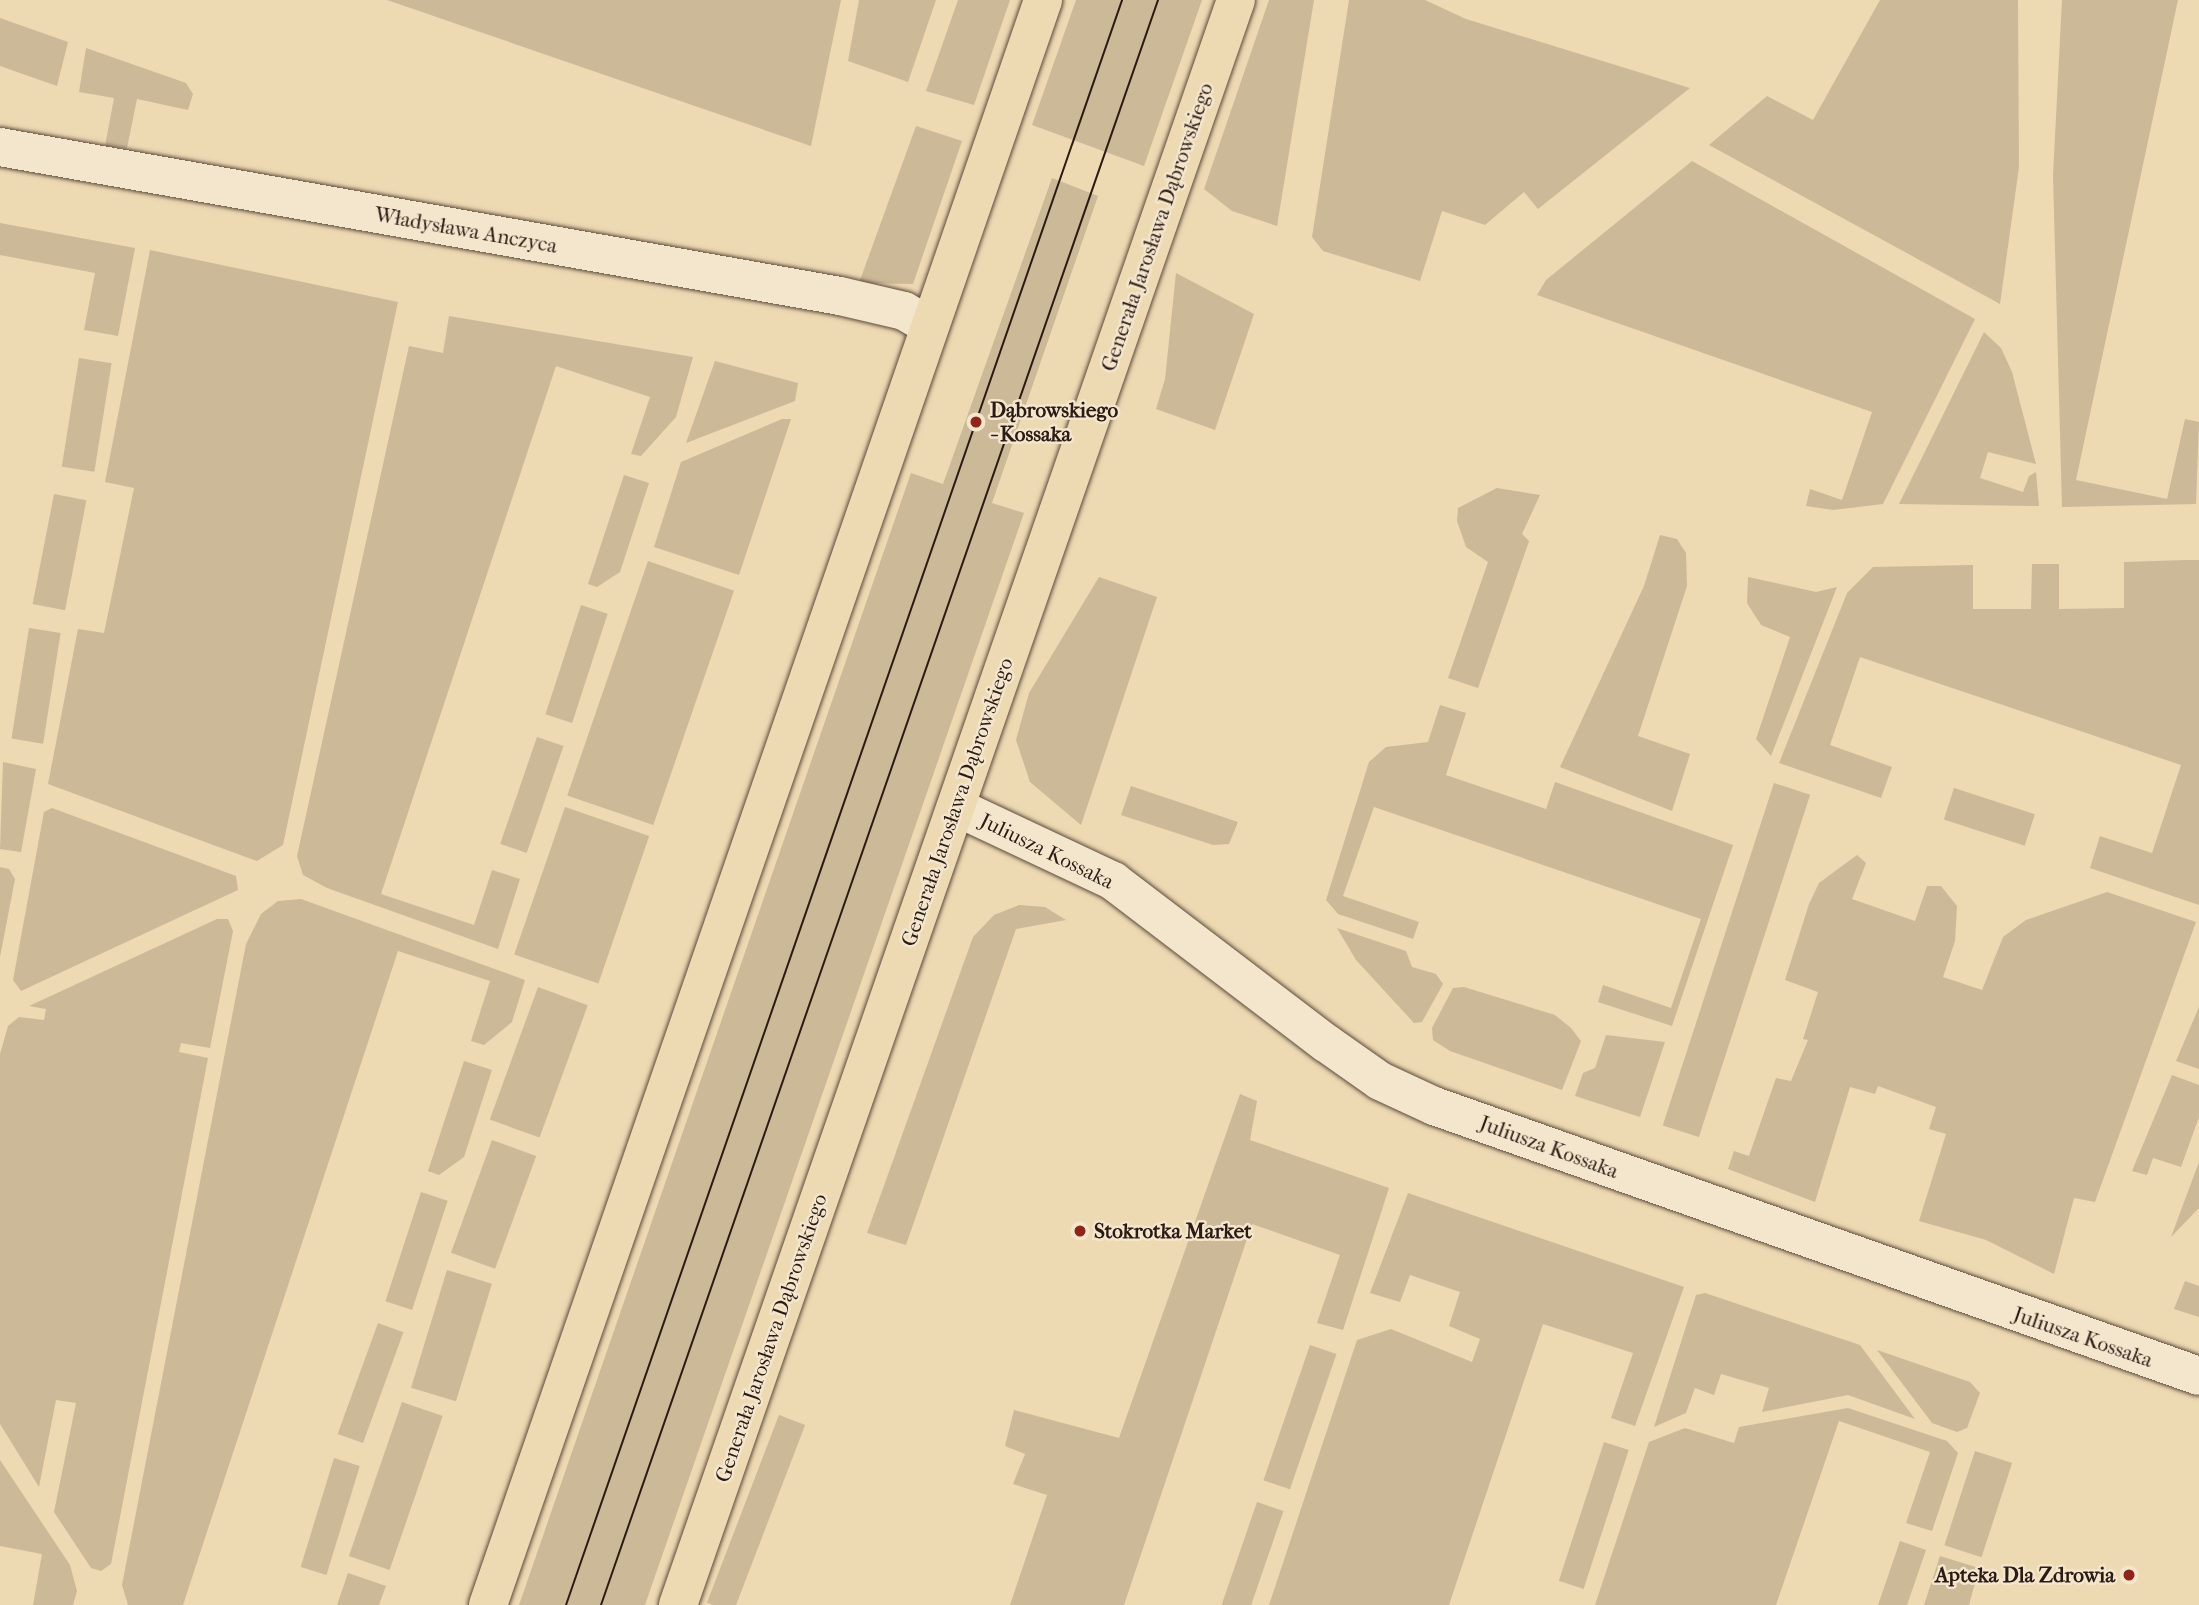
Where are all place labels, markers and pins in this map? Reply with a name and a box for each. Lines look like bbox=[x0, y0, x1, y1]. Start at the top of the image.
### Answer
place label: Dąbrowskiego - Kossaka bbox=[990, 397, 1118, 447]
marker: Dąbrowskiego - Kossaka bbox=[968, 414, 984, 430]
place label: Stokrotka Market bbox=[1094, 1218, 1252, 1244]
marker: Stokrotka Market bbox=[1072, 1223, 1088, 1239]
place label: Apteka Dla Zdrowia bbox=[1935, 1562, 2115, 1588]
marker: Apteka Dla Zdrowia bbox=[2121, 1567, 2137, 1583]

